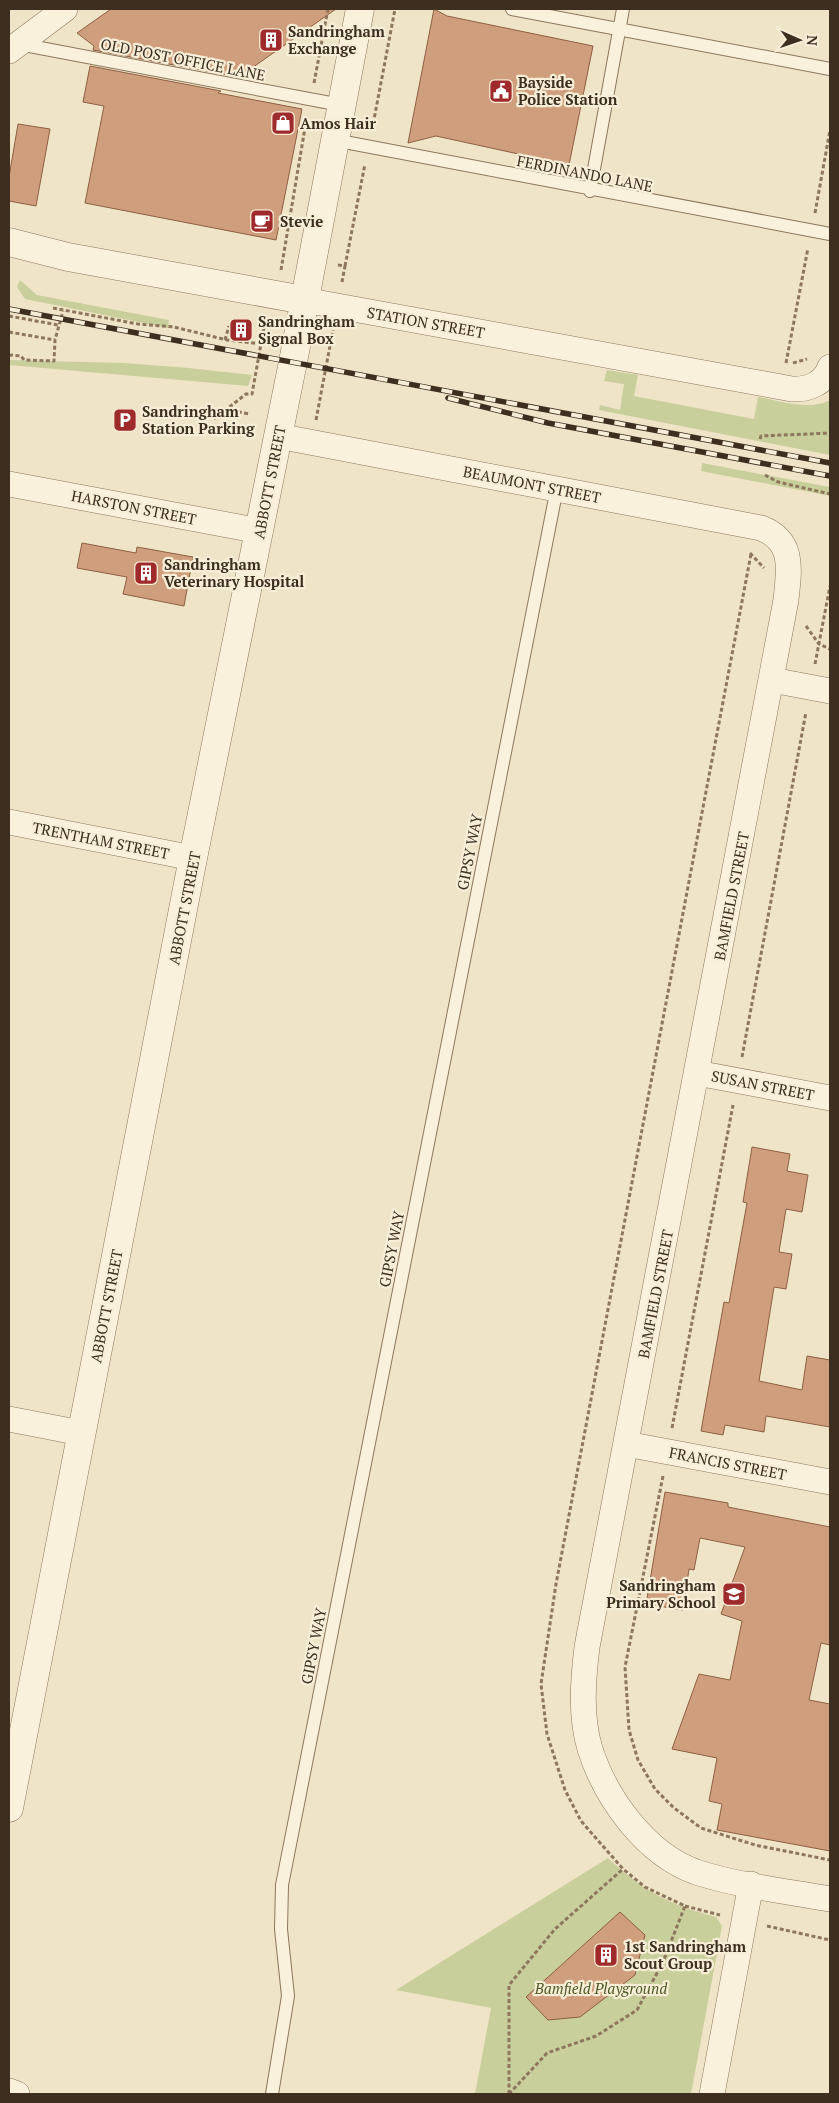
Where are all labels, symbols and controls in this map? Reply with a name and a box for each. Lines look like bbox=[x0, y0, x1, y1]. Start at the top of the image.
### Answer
north arrow bbox=[774, 15, 824, 65]
place label: Sandringham Exchange bbox=[288, 21, 385, 58]
building icon: Sandringham Exchange bbox=[258, 27, 284, 53]
street label: OLD POST OFFICE LANE bbox=[99, 33, 267, 85]
text: N bbox=[803, 35, 822, 46]
place label: Bayside Police Station bbox=[518, 72, 618, 109]
public building icon: Bayside Police Station bbox=[488, 78, 514, 104]
shop icon: Amos Hair bbox=[270, 110, 296, 136]
place label: Amos Hair bbox=[300, 113, 376, 133]
street label: FERDINANDO LANE bbox=[515, 150, 655, 196]
cafe icon: Stevie bbox=[249, 208, 275, 234]
place label: Stevie bbox=[280, 211, 323, 231]
street label: STATION STREET bbox=[366, 302, 486, 342]
place label: Sandringham Signal Box bbox=[258, 311, 355, 348]
building icon: Sandringham Signal Box bbox=[228, 317, 254, 343]
place label: Sandringham Station Parking bbox=[142, 401, 255, 438]
parking icon: Sandringham Station Parking bbox=[112, 407, 138, 433]
street label: ABBOTT STREET bbox=[248, 424, 290, 540]
street label: BEAUMONT STREET bbox=[461, 461, 603, 507]
street label: HARSTON STREET bbox=[70, 485, 198, 529]
place label: Sandringham Veterinary Hospital bbox=[164, 554, 304, 591]
building icon: Sandringham Veterinary Hospital bbox=[133, 560, 159, 586]
street label: GIPSY WAY bbox=[452, 812, 486, 892]
street label: TRENTHAM STREET bbox=[31, 817, 171, 863]
street label: BAMFIELD STREET bbox=[709, 830, 753, 962]
street label: ABBOTT STREET bbox=[163, 850, 205, 966]
street label: SUSAN STREET bbox=[710, 1065, 816, 1105]
street label: GIPSY WAY bbox=[374, 1209, 408, 1289]
street label: BAMFIELD STREET bbox=[633, 1228, 677, 1360]
street label: ABBOTT STREET bbox=[85, 1248, 127, 1364]
street label: FRANCIS STREET bbox=[668, 1442, 788, 1484]
place label: Sandringham Primary School bbox=[606, 1575, 716, 1612]
school or university icon: Sandringham Primary School bbox=[721, 1581, 747, 1607]
street label: GIPSY WAY bbox=[296, 1606, 330, 1686]
place label: 1st Sandringham Scout Group bbox=[624, 1936, 746, 1973]
building icon: 1st Sandringham Scout Group bbox=[593, 1942, 619, 1968]
park label: Bamfield Playground bbox=[534, 1978, 668, 1998]

